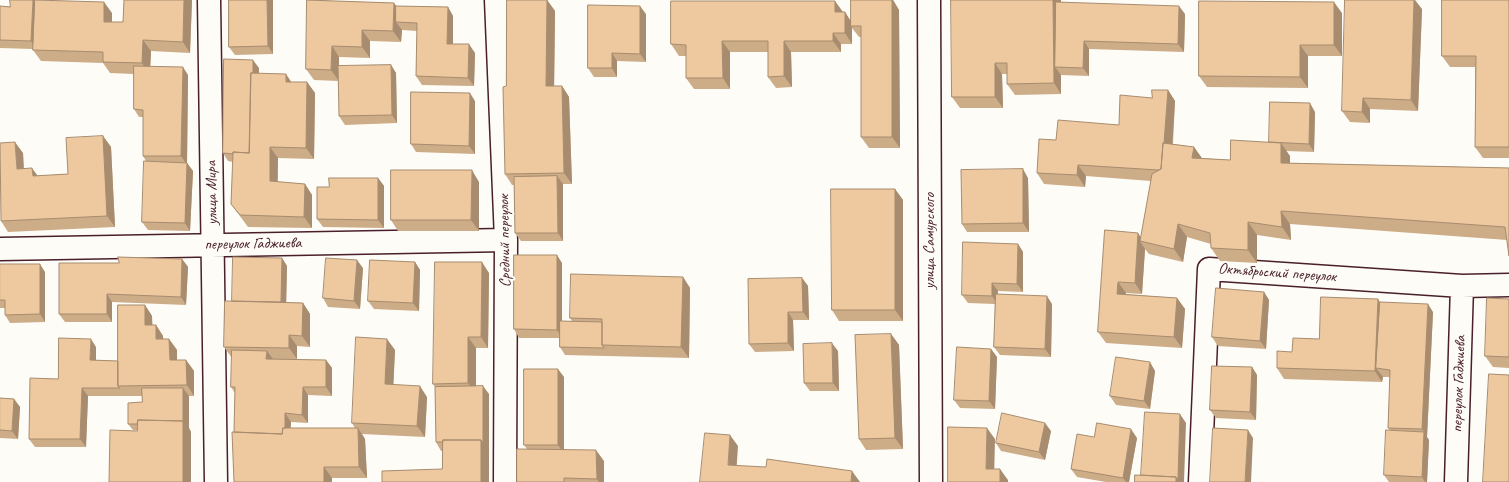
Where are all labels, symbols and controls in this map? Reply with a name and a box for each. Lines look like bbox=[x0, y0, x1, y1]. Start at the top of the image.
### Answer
street label: улица Мира bbox=[202, 161, 222, 225]
street label: улица Самурского bbox=[920, 193, 940, 289]
street label: Средний переулок bbox=[495, 194, 515, 288]
street label: переулок Гаджиева bbox=[204, 234, 302, 254]
street label: Октябрьский переулок bbox=[1217, 259, 1337, 287]
street label: переулок Гаджиева bbox=[1448, 335, 1470, 433]

